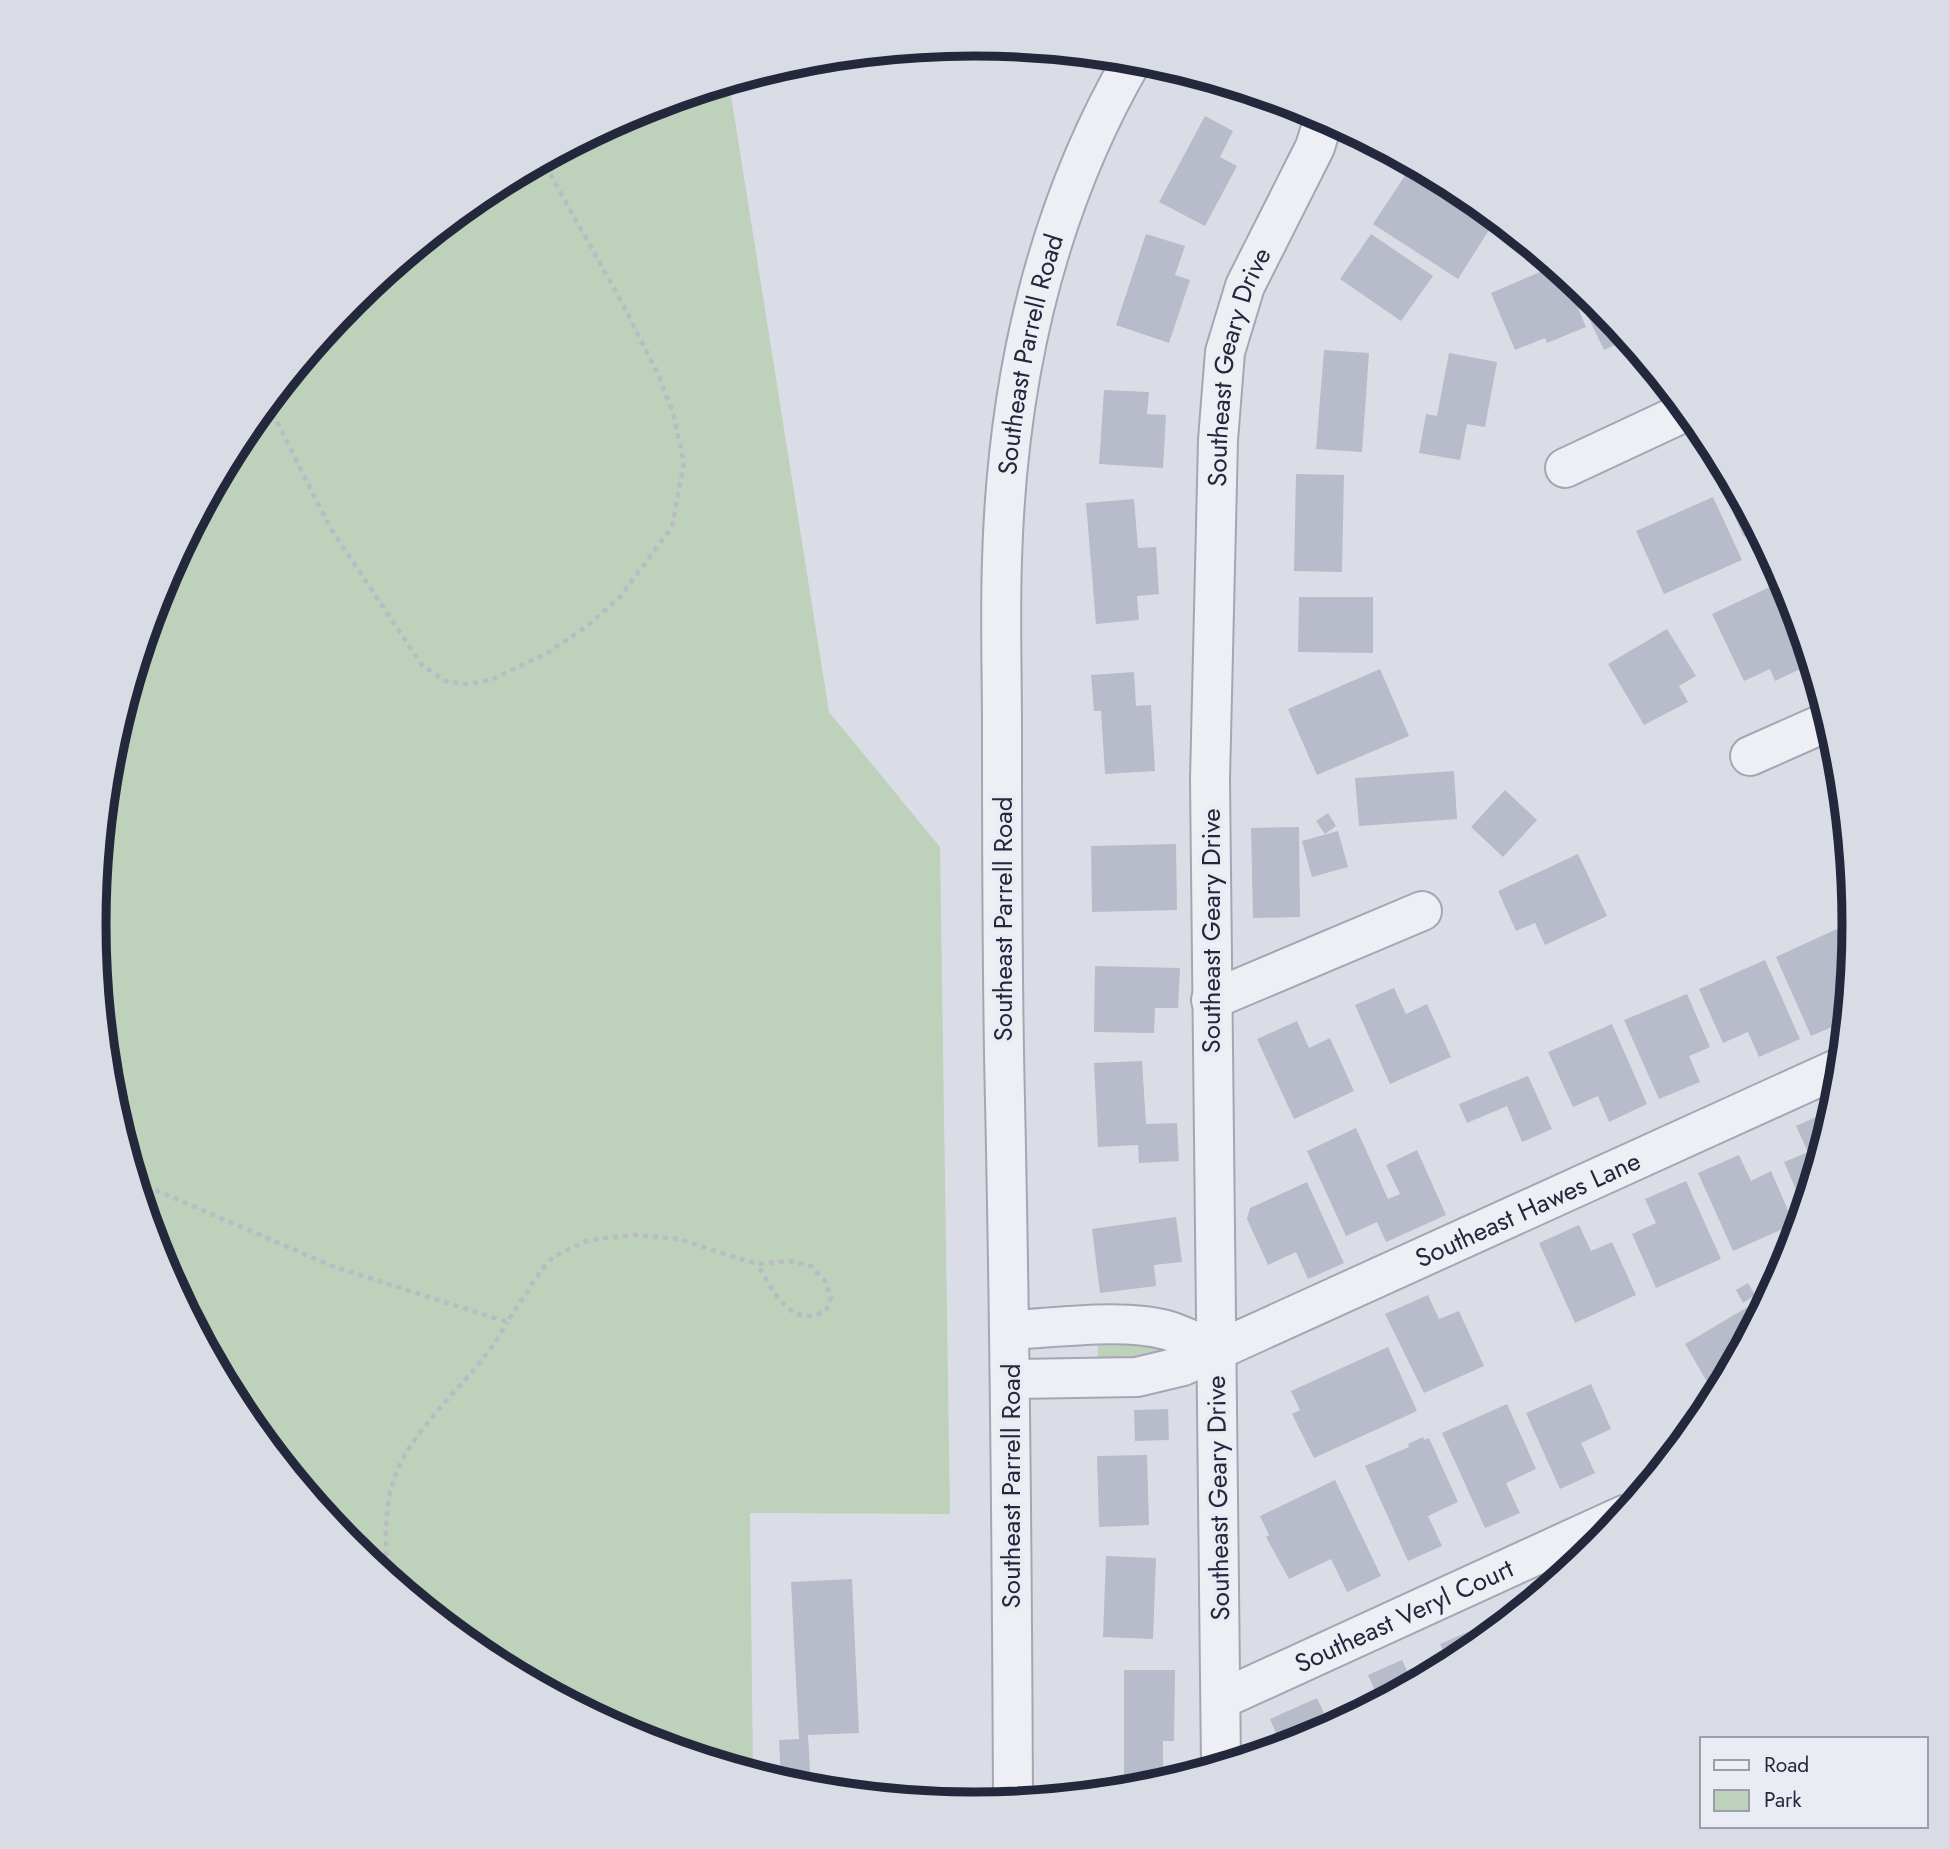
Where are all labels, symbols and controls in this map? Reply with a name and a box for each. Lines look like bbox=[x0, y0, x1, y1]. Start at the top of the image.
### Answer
street label: Southeast Parrell Road bbox=[988, 229, 1073, 477]
street label: Southeast Geary Drive bbox=[1198, 241, 1281, 487]
street label: Southeast Parrell Road bbox=[984, 796, 1022, 1042]
street label: Southeast Geary Drive bbox=[1192, 808, 1230, 1054]
street label: Southeast Hawes Lane bbox=[1409, 1142, 1647, 1277]
street label: Southeast Parrell Road bbox=[992, 1363, 1030, 1609]
street label: Southeast Geary Drive bbox=[1197, 1375, 1239, 1621]
street label: Southeast Veryl Court bbox=[1288, 1549, 1520, 1682]
legend bbox=[1700, 1737, 1928, 1828]
text: Road bbox=[1764, 1750, 1809, 1780]
text: Park bbox=[1764, 1785, 1802, 1815]

